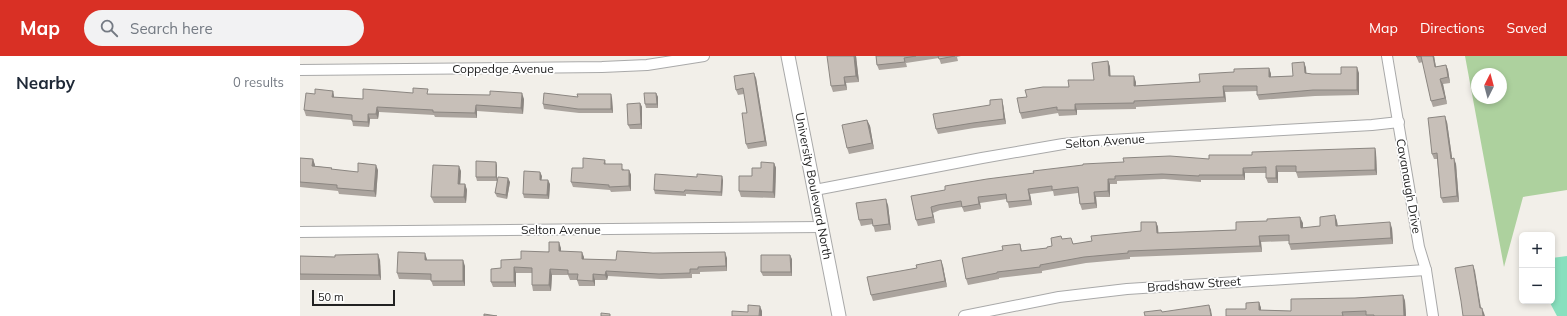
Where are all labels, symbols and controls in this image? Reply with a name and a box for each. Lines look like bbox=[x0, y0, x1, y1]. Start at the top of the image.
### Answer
search box bbox=[84, 10, 364, 46]
text: Map bbox=[20, 16, 60, 40]
icon: search bbox=[98, 17, 120, 39]
text: Search here bbox=[130, 19, 213, 38]
text: Map bbox=[1369, 19, 1398, 37]
text: Directions bbox=[1420, 19, 1485, 37]
text: Saved bbox=[1507, 19, 1547, 37]
street label: Coppedge Avenue bbox=[452, 61, 554, 76]
north arrow bbox=[1471, 68, 1507, 104]
text: Nearby bbox=[16, 72, 75, 93]
text: 0 results bbox=[233, 74, 284, 90]
street label: University Boulevard North bbox=[792, 111, 836, 261]
street label: Selton Avenue bbox=[1065, 131, 1145, 151]
street label: Cavanaugh Drive bbox=[1393, 137, 1425, 235]
street label: Selton Avenue bbox=[521, 222, 601, 237]
map controls bbox=[1519, 232, 1555, 304]
button: + bbox=[1519, 232, 1555, 268]
button: − bbox=[1519, 268, 1555, 304]
street label: Bradshaw Street bbox=[1147, 273, 1241, 295]
scale bar bbox=[312, 288, 395, 307]
text: 50 m bbox=[318, 290, 344, 304]

